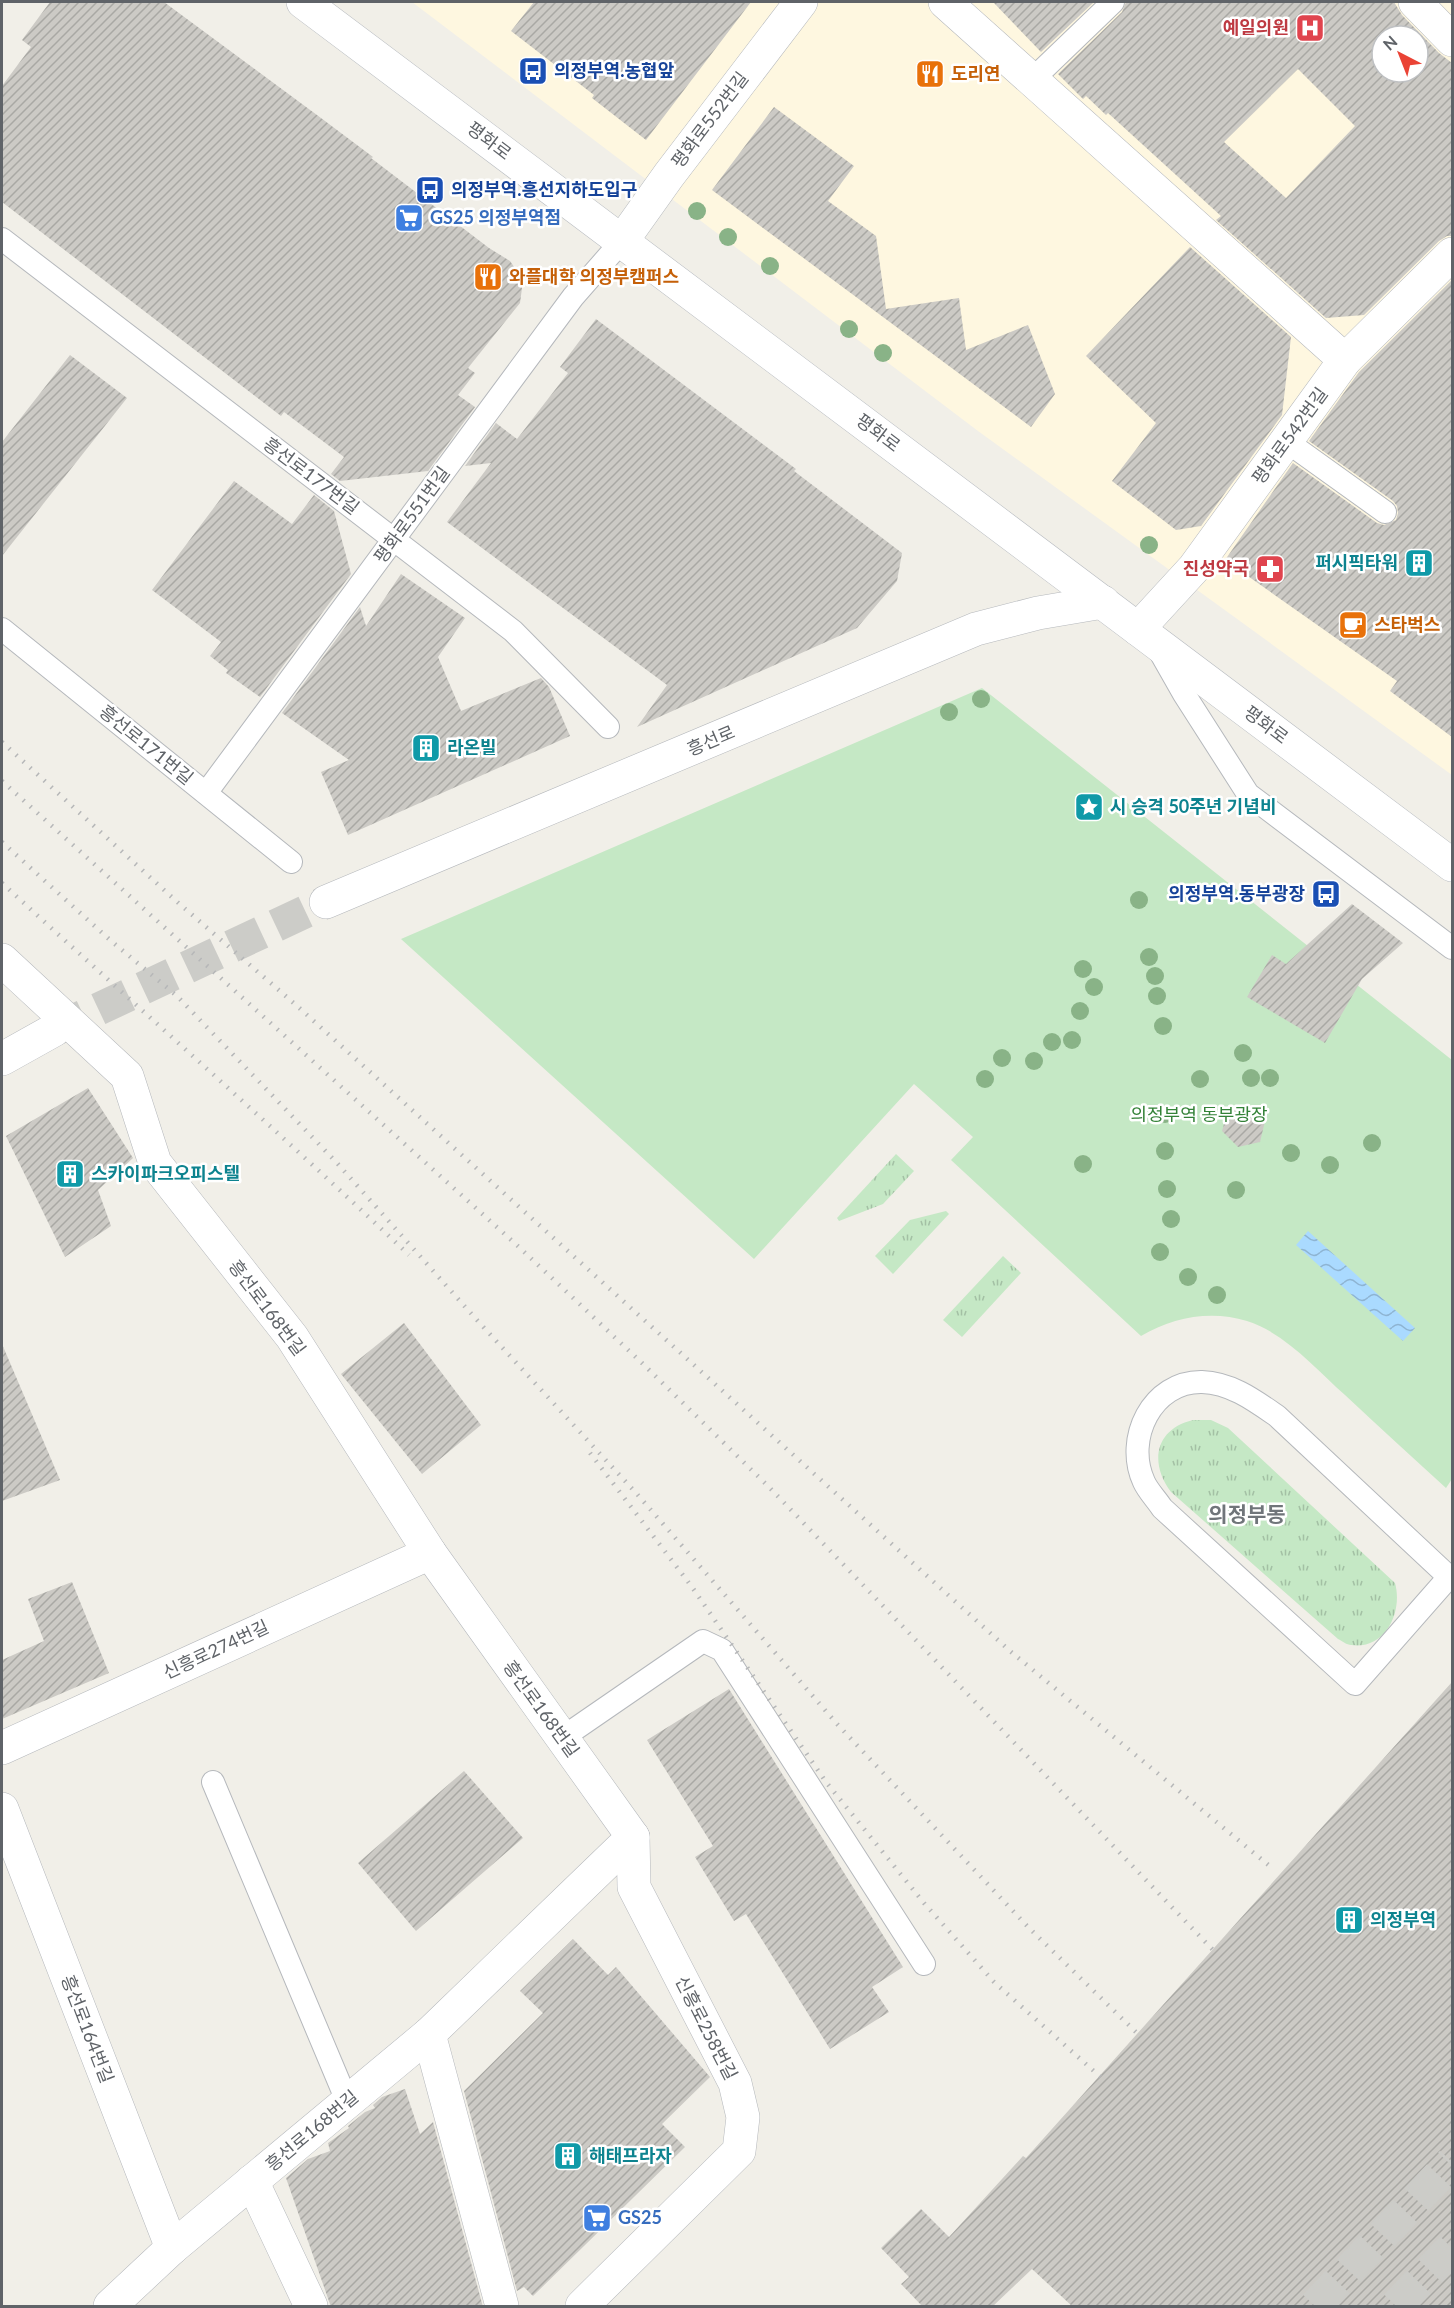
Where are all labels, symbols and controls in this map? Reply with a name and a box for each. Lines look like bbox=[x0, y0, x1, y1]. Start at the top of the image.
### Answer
hospital icon: 예일의원 bbox=[1294, 12, 1326, 44]
place label: 예일의원 bbox=[1223, 16, 1289, 38]
north arrow bbox=[1370, 24, 1430, 84]
text: N bbox=[1379, 31, 1401, 54]
bus stop icon: 의정부역.농협앞 bbox=[517, 55, 549, 87]
restaurant icon: 도리연 bbox=[914, 58, 946, 90]
place label: 의정부역.농협앞 bbox=[554, 59, 675, 81]
place label: 도리연 bbox=[951, 62, 1001, 84]
street label: 평화로552번길 bbox=[666, 67, 752, 172]
street label: 평화로 bbox=[463, 116, 516, 164]
bus stop icon: 의정부역.흥선지하도입구 bbox=[414, 174, 446, 206]
place label: 의정부역.흥선지하도입구 bbox=[451, 178, 637, 200]
supermarket icon: GS25 의정부역점 bbox=[393, 202, 425, 234]
place label: GS25 의정부역점 bbox=[430, 206, 561, 228]
restaurant icon: 와플대학 의정부캠퍼스 bbox=[472, 261, 504, 293]
place label: 와플대학 의정부캠퍼스 bbox=[509, 265, 679, 287]
street label: 평화로542번길 bbox=[1247, 383, 1332, 488]
street label: 평화로 bbox=[852, 408, 905, 456]
street label: 흥선로177번길 bbox=[259, 432, 364, 518]
street label: 평화로551번길 bbox=[369, 462, 454, 567]
building icon: 퍼시픽타워 bbox=[1403, 547, 1435, 579]
place label: 퍼시픽타워 bbox=[1315, 551, 1398, 573]
pharmacy icon: 진성약국 bbox=[1254, 553, 1286, 585]
place label: 진성약국 bbox=[1183, 557, 1249, 579]
cafe icon: 스타벅스 bbox=[1337, 609, 1369, 641]
place label: 스타벅스 bbox=[1374, 613, 1440, 635]
street label: 흥선로171번길 bbox=[95, 700, 198, 789]
street label: 평화로 bbox=[1240, 700, 1293, 748]
street label: 흥선로 bbox=[683, 720, 738, 760]
building icon: 라온빌 bbox=[410, 732, 442, 764]
place label: 라온빌 bbox=[447, 736, 497, 758]
place icon: 시 승격 50주년 기념비 bbox=[1073, 791, 1105, 823]
place label: 시 승격 50주년 기념비 bbox=[1110, 795, 1276, 817]
bus stop icon: 의정부역.동부광장 bbox=[1310, 878, 1342, 910]
place label: 의정부역.동부광장 bbox=[1168, 882, 1305, 904]
park label: 의정부역 동부광장 bbox=[1130, 1103, 1268, 1125]
building icon: 스카이파크오피스텔 bbox=[54, 1158, 86, 1190]
place label: 스카이파크오피스텔 bbox=[91, 1162, 240, 1184]
street label: 흥선로168번길 bbox=[225, 1255, 311, 1360]
district label: 의정부동 bbox=[1208, 1501, 1286, 1526]
street label: 신흥로274번길 bbox=[159, 1615, 272, 1683]
street label: 흥선로168번길 bbox=[499, 1656, 584, 1761]
building icon: 의정부역 bbox=[1333, 1904, 1365, 1936]
place label: 의정부역 bbox=[1370, 1908, 1436, 1930]
street label: 흥선로164번길 bbox=[57, 1971, 119, 2086]
street label: 신흥로258번길 bbox=[671, 1972, 743, 2083]
street label: 흥선로168번길 bbox=[261, 2085, 362, 2175]
building icon: 해태프라자 bbox=[552, 2140, 584, 2172]
place label: 해태프라자 bbox=[589, 2144, 672, 2166]
supermarket icon: GS25 bbox=[581, 2202, 613, 2234]
place label: GS25 bbox=[618, 2206, 662, 2228]

